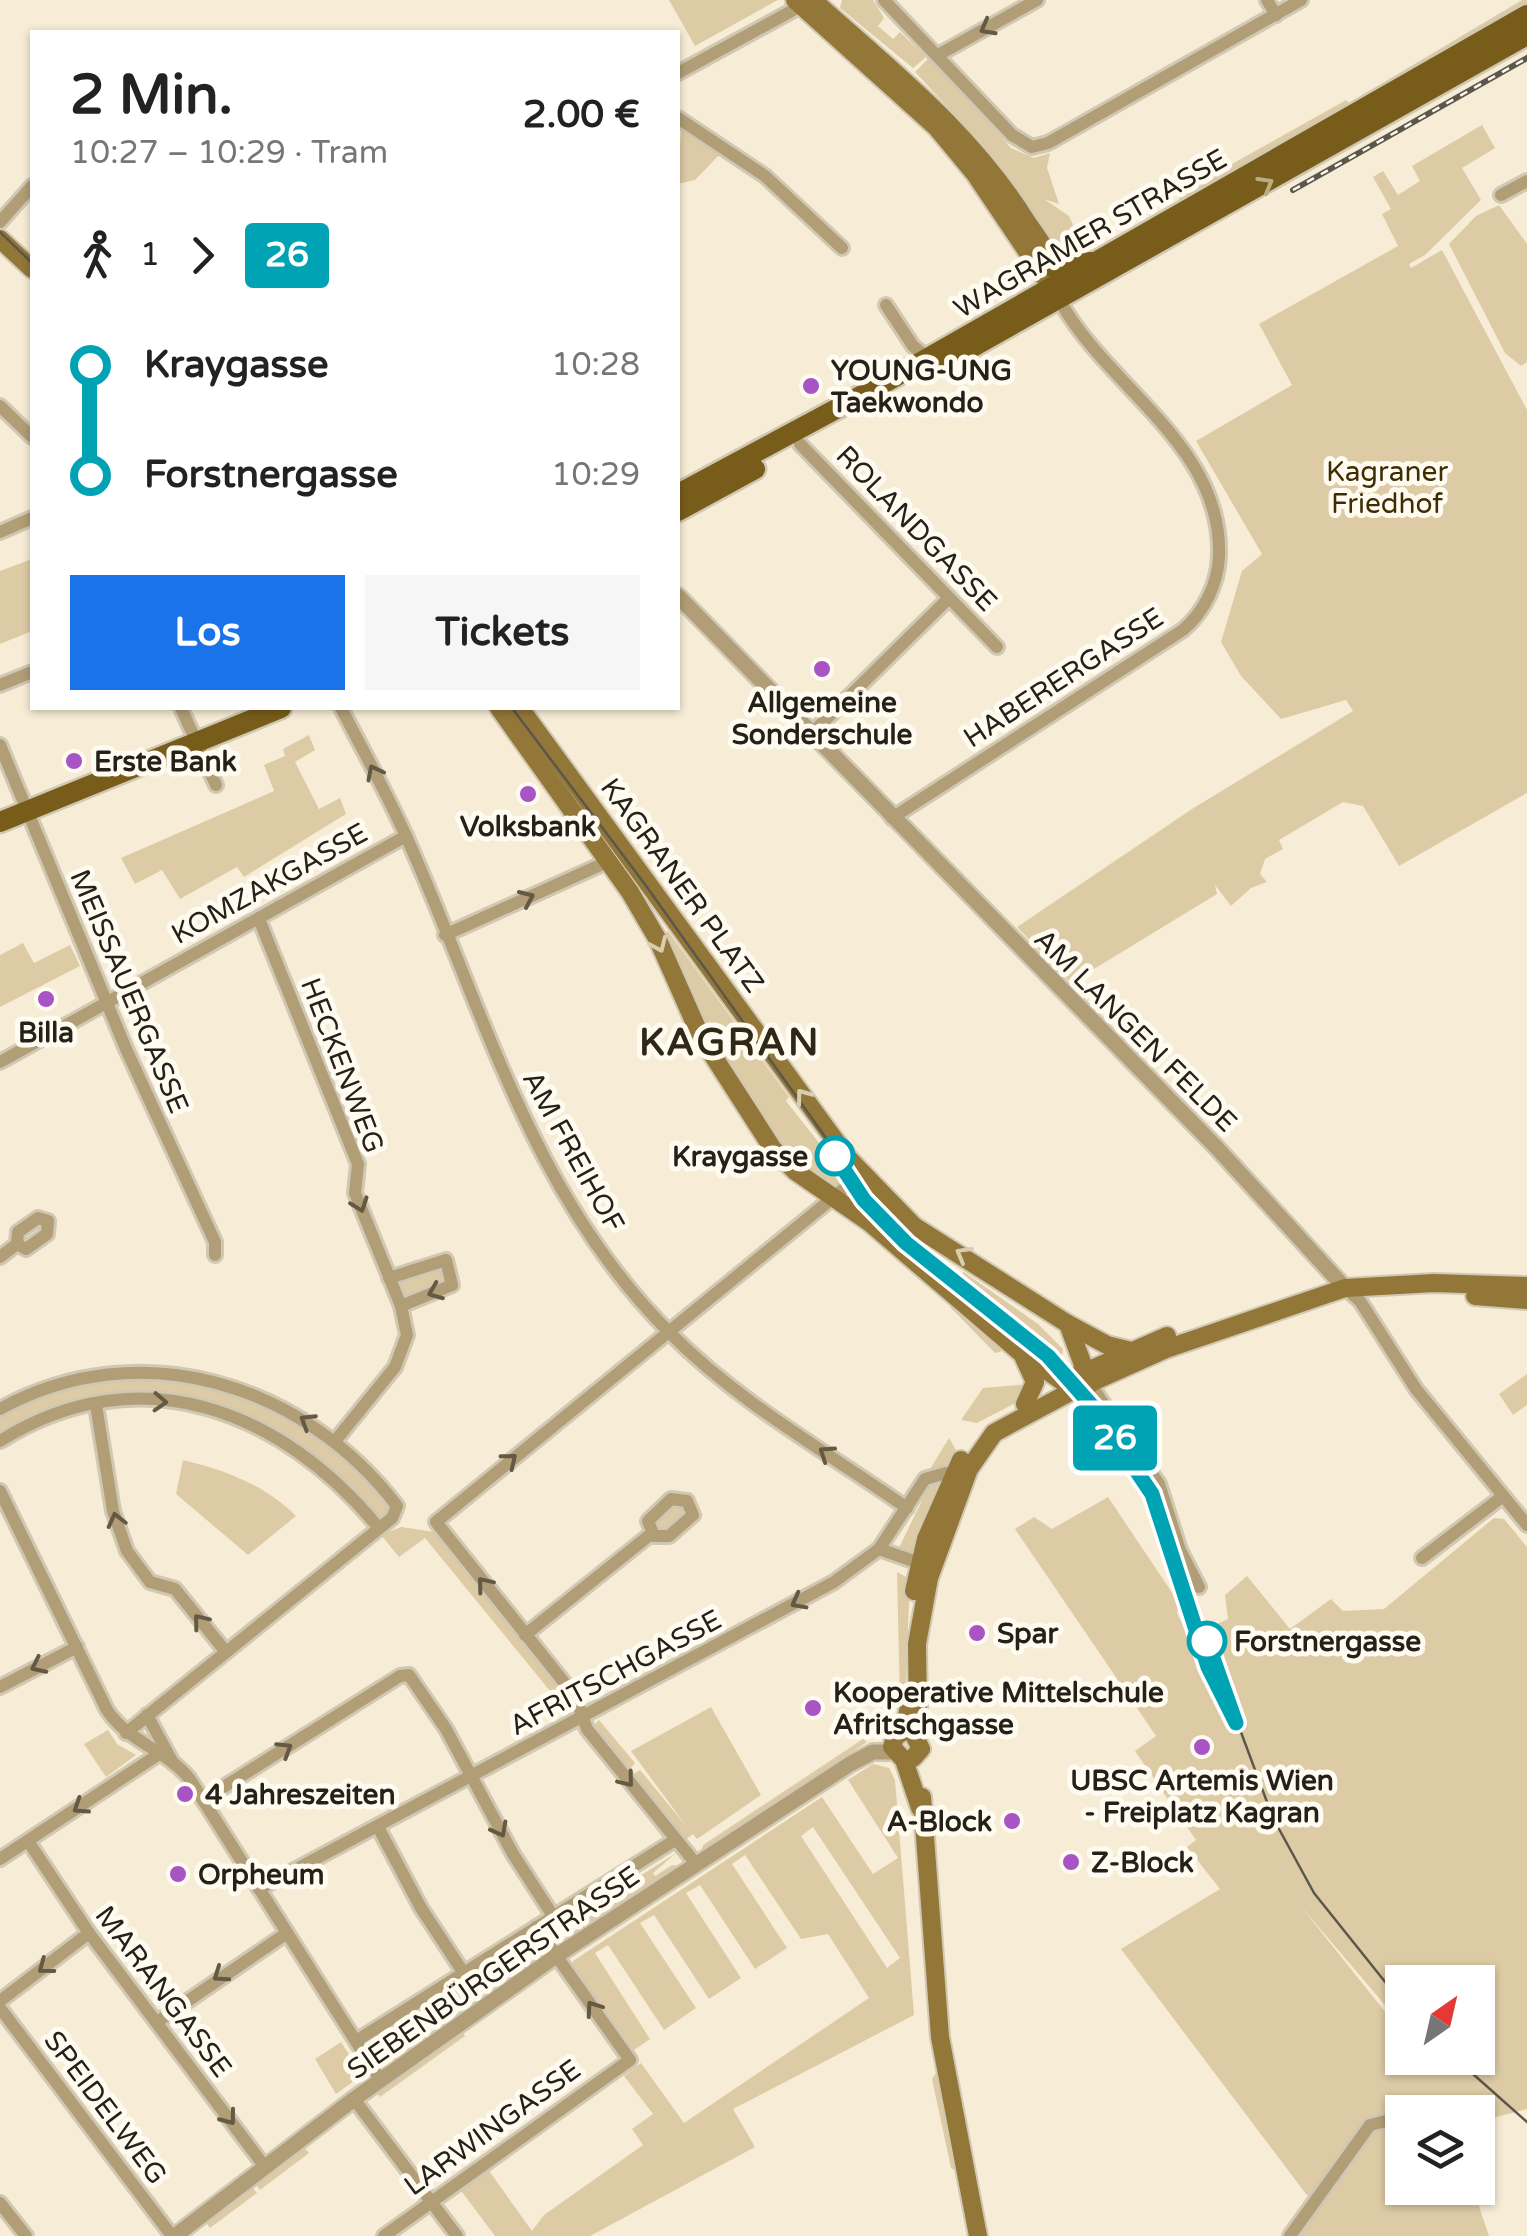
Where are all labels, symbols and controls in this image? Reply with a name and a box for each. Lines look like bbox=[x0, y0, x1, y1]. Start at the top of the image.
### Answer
one-way arrow bbox=[980, 15, 998, 35]
text: 2 Min. bbox=[70, 63, 233, 129]
text: 2.00 € bbox=[523, 92, 640, 138]
text: 10:27 – 10:29 · Tram bbox=[70, 134, 388, 172]
street label: WAGRAMER STRASSE bbox=[948, 142, 1233, 326]
one-way arrow bbox=[1256, 177, 1274, 196]
icon: walk bbox=[70, 228, 125, 283]
icon: forward bbox=[175, 228, 230, 283]
text: 26 bbox=[265, 234, 309, 276]
text: 1 bbox=[140, 236, 160, 274]
text: Kraygasse bbox=[144, 342, 329, 388]
text: 10:28 bbox=[551, 346, 640, 384]
place label: YOUNG-UNG Taekwondo bbox=[830, 354, 1012, 420]
marker: YOUNG-UNG Taekwondo bbox=[800, 375, 822, 397]
street label: ROLANDGASSE bbox=[829, 439, 1004, 619]
text: Forstnergasse bbox=[144, 452, 398, 498]
park label: Kagraner Friedhof bbox=[1326, 455, 1448, 521]
text: 10:29 bbox=[551, 456, 640, 494]
button: Los bbox=[70, 575, 345, 690]
button: Tickets bbox=[365, 575, 640, 690]
street label: HABERERGASSE bbox=[957, 601, 1170, 755]
marker: Allgemeine Sonderschule bbox=[811, 658, 833, 680]
place label: Allgemeine Sonderschule bbox=[732, 686, 913, 752]
place label: Erste Bank bbox=[94, 745, 237, 779]
marker: Erste Bank bbox=[63, 750, 85, 772]
one-way arrow bbox=[366, 764, 386, 782]
street label: KAGRANER PLATZ bbox=[593, 772, 771, 999]
marker: Volksbank bbox=[517, 783, 539, 805]
place label: Volksbank bbox=[460, 810, 596, 844]
street label: KOMZAKGASSE bbox=[166, 816, 373, 952]
street label: MEISSAUERGASSE bbox=[62, 865, 196, 1118]
one-way arrow bbox=[517, 890, 535, 910]
street label: AM LANGEN FELDE bbox=[1027, 922, 1244, 1139]
one-way arrow bbox=[647, 935, 667, 953]
street label: HECKENWEG bbox=[293, 973, 391, 1158]
marker: Billa bbox=[35, 988, 57, 1010]
place label: Billa bbox=[18, 1016, 74, 1050]
district label: KAGRAN bbox=[639, 1020, 821, 1066]
street label: AM FREIHOF bbox=[515, 1065, 631, 1238]
one-way arrow bbox=[797, 1089, 814, 1107]
marker: Kraygasse bbox=[816, 1137, 854, 1175]
place label: Kraygasse bbox=[672, 1140, 808, 1174]
one-way arrow bbox=[348, 1196, 369, 1213]
one-way arrow bbox=[956, 1247, 974, 1266]
one-way arrow bbox=[427, 1281, 445, 1301]
one-way arrow bbox=[152, 1391, 168, 1412]
line badge: 26 bbox=[1070, 1406, 1160, 1470]
one-way arrow bbox=[300, 1414, 318, 1433]
text: 26 bbox=[1093, 1417, 1137, 1459]
one-way arrow bbox=[819, 1447, 838, 1465]
one-way arrow bbox=[499, 1454, 517, 1472]
one-way arrow bbox=[107, 1512, 128, 1529]
one-way arrow bbox=[478, 1577, 495, 1595]
one-way arrow bbox=[790, 1589, 808, 1609]
street label: AFRITSCHGASSE bbox=[504, 1603, 727, 1743]
one-way arrow bbox=[194, 1614, 212, 1632]
place label: Spar bbox=[997, 1617, 1059, 1651]
marker: Spar bbox=[966, 1622, 988, 1644]
marker: Forstnergasse bbox=[1188, 1622, 1226, 1660]
place label: Forstnergasse bbox=[1234, 1625, 1421, 1659]
one-way arrow bbox=[30, 1654, 48, 1674]
place label: Kooperative Mittelschule Afritschgasse bbox=[833, 1676, 1164, 1742]
marker: Kooperative Mittelschule Afritschgasse bbox=[802, 1697, 824, 1719]
marker: UBSC Artemis Wien - Freiplatz Kagran bbox=[1191, 1736, 1213, 1758]
one-way arrow bbox=[274, 1742, 292, 1761]
place label: UBSC Artemis Wien - Freiplatz Kagran bbox=[1070, 1764, 1334, 1830]
one-way arrow bbox=[615, 1768, 633, 1786]
place label: 4 Jahreszeiten bbox=[205, 1778, 395, 1812]
marker: 4 Jahreszeiten bbox=[174, 1783, 196, 1805]
one-way arrow bbox=[73, 1795, 91, 1814]
place label: A-Block bbox=[887, 1805, 992, 1839]
marker: A-Block bbox=[1001, 1810, 1023, 1832]
one-way arrow bbox=[488, 1819, 507, 1837]
place label: Z-Block bbox=[1091, 1846, 1194, 1880]
marker: Z-Block bbox=[1060, 1851, 1082, 1873]
place label: Orpheum bbox=[198, 1858, 325, 1892]
street label: SIEBENBÜRGERSTRASSE bbox=[341, 1859, 646, 2087]
marker: Orpheum bbox=[167, 1863, 189, 1885]
street label: MARANGASSE bbox=[88, 1899, 239, 2084]
one-way arrow bbox=[38, 1956, 56, 1973]
one-way arrow bbox=[213, 1963, 232, 1981]
north arrow bbox=[1385, 1965, 1495, 2075]
map controls bbox=[1385, 1965, 1495, 2205]
one-way arrow bbox=[587, 2001, 605, 2019]
street label: SPEIDELWEG bbox=[37, 2024, 174, 2191]
street label: LARWINGASSE bbox=[398, 2052, 587, 2203]
button: layers bbox=[1385, 2095, 1495, 2205]
one-way arrow bbox=[217, 2107, 234, 2125]

